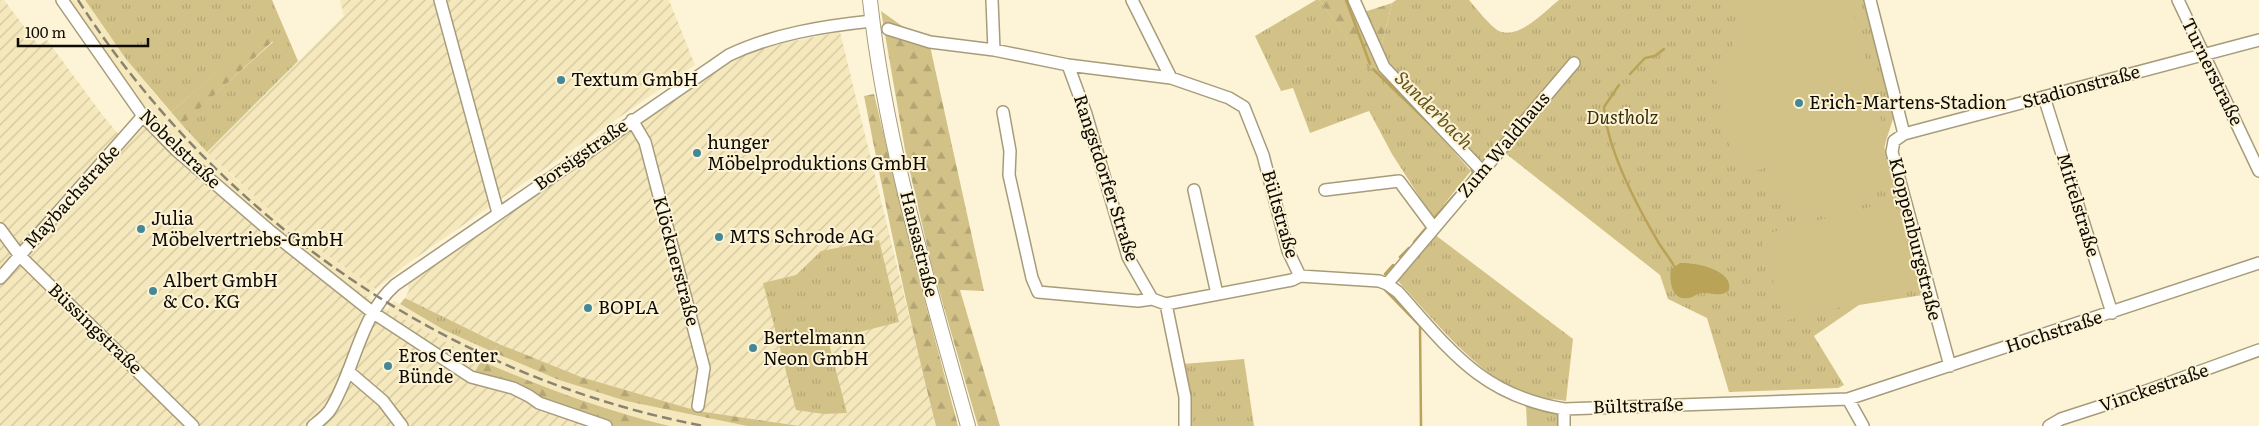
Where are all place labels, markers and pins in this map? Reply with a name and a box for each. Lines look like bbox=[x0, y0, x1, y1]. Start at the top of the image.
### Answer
place label: Textum GmbH bbox=[571, 65, 698, 92]
marker: Textum GmbH bbox=[555, 74, 567, 86]
place label: Erich-Martens-Stadion bbox=[1809, 88, 2007, 115]
marker: Erich-Martens-Stadion bbox=[1793, 97, 1805, 109]
place label: hunger Möbelproduktions GmbH bbox=[707, 128, 927, 176]
marker: hunger Möbelproduktions GmbH bbox=[691, 147, 703, 159]
place label: Julia Möbelvertriebs-GmbH bbox=[151, 204, 344, 252]
place label: MTS Schrode AG bbox=[729, 222, 874, 249]
marker: Julia Möbelvertriebs-GmbH bbox=[135, 223, 147, 235]
marker: MTS Schrode AG bbox=[713, 231, 725, 243]
place label: Albert GmbH & Co. KG bbox=[163, 266, 278, 314]
marker: Albert GmbH & Co. KG bbox=[147, 285, 159, 297]
place label: BOPLA bbox=[598, 293, 659, 320]
marker: BOPLA bbox=[582, 302, 594, 314]
place label: Bertelmann Neon GmbH bbox=[763, 323, 869, 371]
place label: Eros Center Bünde bbox=[398, 341, 498, 389]
marker: Bertelmann Neon GmbH bbox=[747, 342, 759, 354]
marker: Eros Center Bünde bbox=[382, 360, 394, 372]

